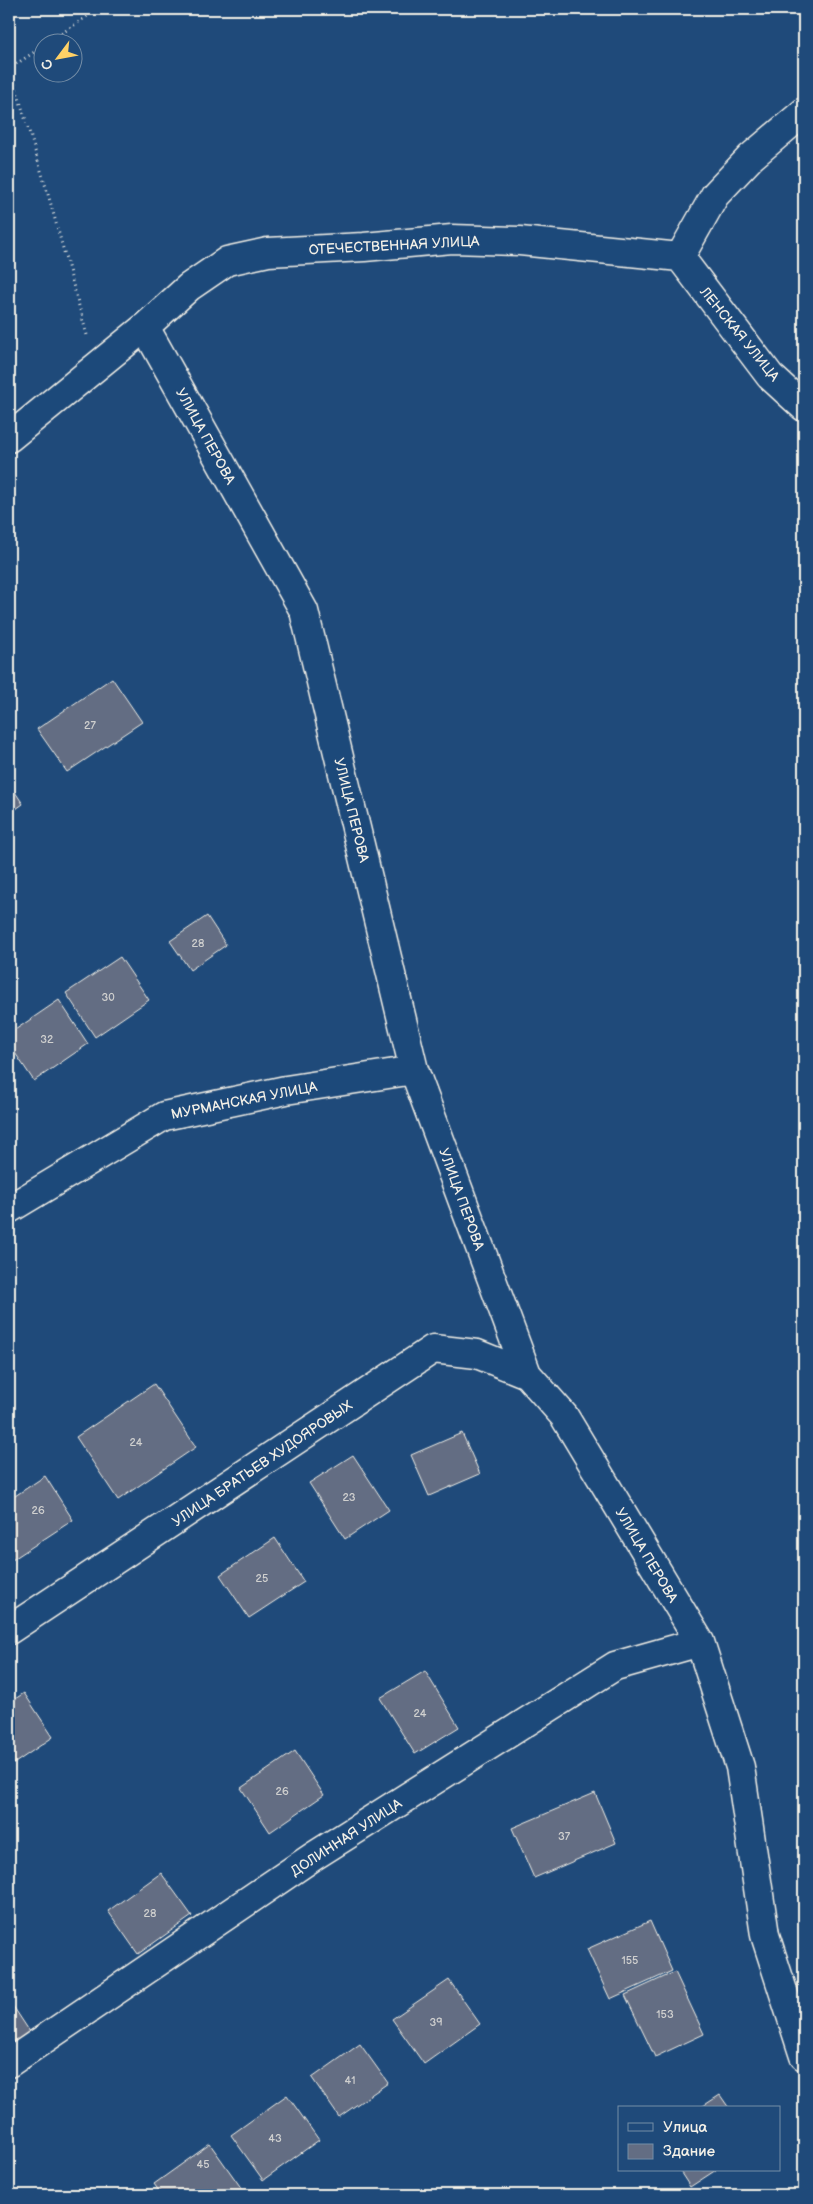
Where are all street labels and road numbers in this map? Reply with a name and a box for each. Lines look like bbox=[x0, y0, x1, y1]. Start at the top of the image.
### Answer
street label: ОТЕЧЕСТВЕННАЯ УЛИЦА bbox=[308, 233, 480, 258]
street label: ЛЕНСКАЯ УЛИЦА bbox=[696, 283, 783, 385]
street label: УЛИЦА ПЕРОВА bbox=[172, 385, 239, 488]
street label: УЛИЦА ПЕРОВА bbox=[330, 756, 373, 865]
street label: МУРМАНСКАЯ УЛИЦА bbox=[170, 1078, 319, 1123]
street label: УЛИЦА ПЕРОВА bbox=[435, 1146, 488, 1253]
street label: УЛИЦА БРАТЬЕВ ХУДОЯРОВЫХ bbox=[169, 1396, 356, 1530]
street label: УЛИЦА ПЕРОВА bbox=[612, 1505, 682, 1606]
street label: ДОЛИННАЯ УЛИЦА bbox=[287, 1795, 406, 1880]

